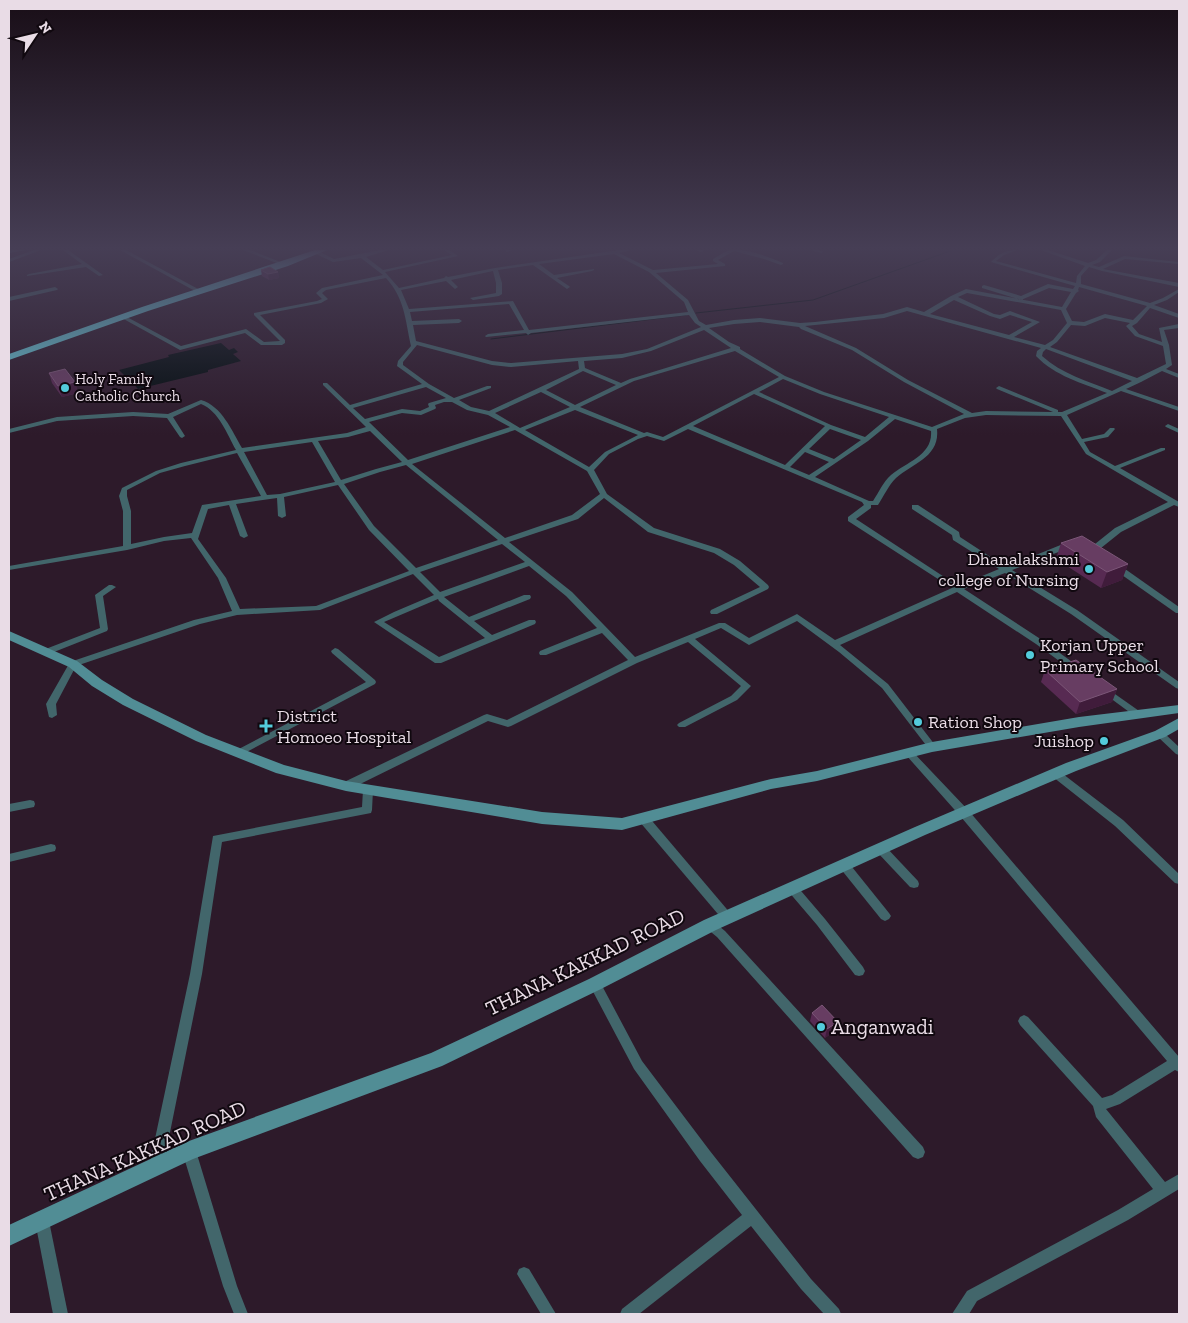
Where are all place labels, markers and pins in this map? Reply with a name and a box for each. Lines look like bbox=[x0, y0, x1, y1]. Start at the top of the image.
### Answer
place label: Holy Family Catholic Church bbox=[75, 370, 181, 405]
marker: Holy Family Catholic Church bbox=[59, 382, 71, 394]
place label: Dhanalakshmi college of Nursing bbox=[938, 548, 1079, 591]
marker: Dhanalakshmi college of Nursing bbox=[1083, 563, 1095, 575]
place label: Korjan Upper Primary School bbox=[1040, 634, 1159, 677]
marker: Korjan Upper Primary School bbox=[1024, 649, 1036, 661]
place label: District Homoeo Hospital bbox=[277, 705, 412, 748]
place label: Ration Shop bbox=[928, 711, 1022, 733]
marker: Ration Shop bbox=[912, 716, 924, 728]
marker: District Homoeo Hospital bbox=[259, 719, 273, 733]
place label: Juishop bbox=[1034, 730, 1094, 752]
marker: Juishop bbox=[1098, 735, 1110, 747]
place label: Anganwadi bbox=[831, 1014, 934, 1039]
marker: Anganwadi bbox=[815, 1021, 827, 1033]

